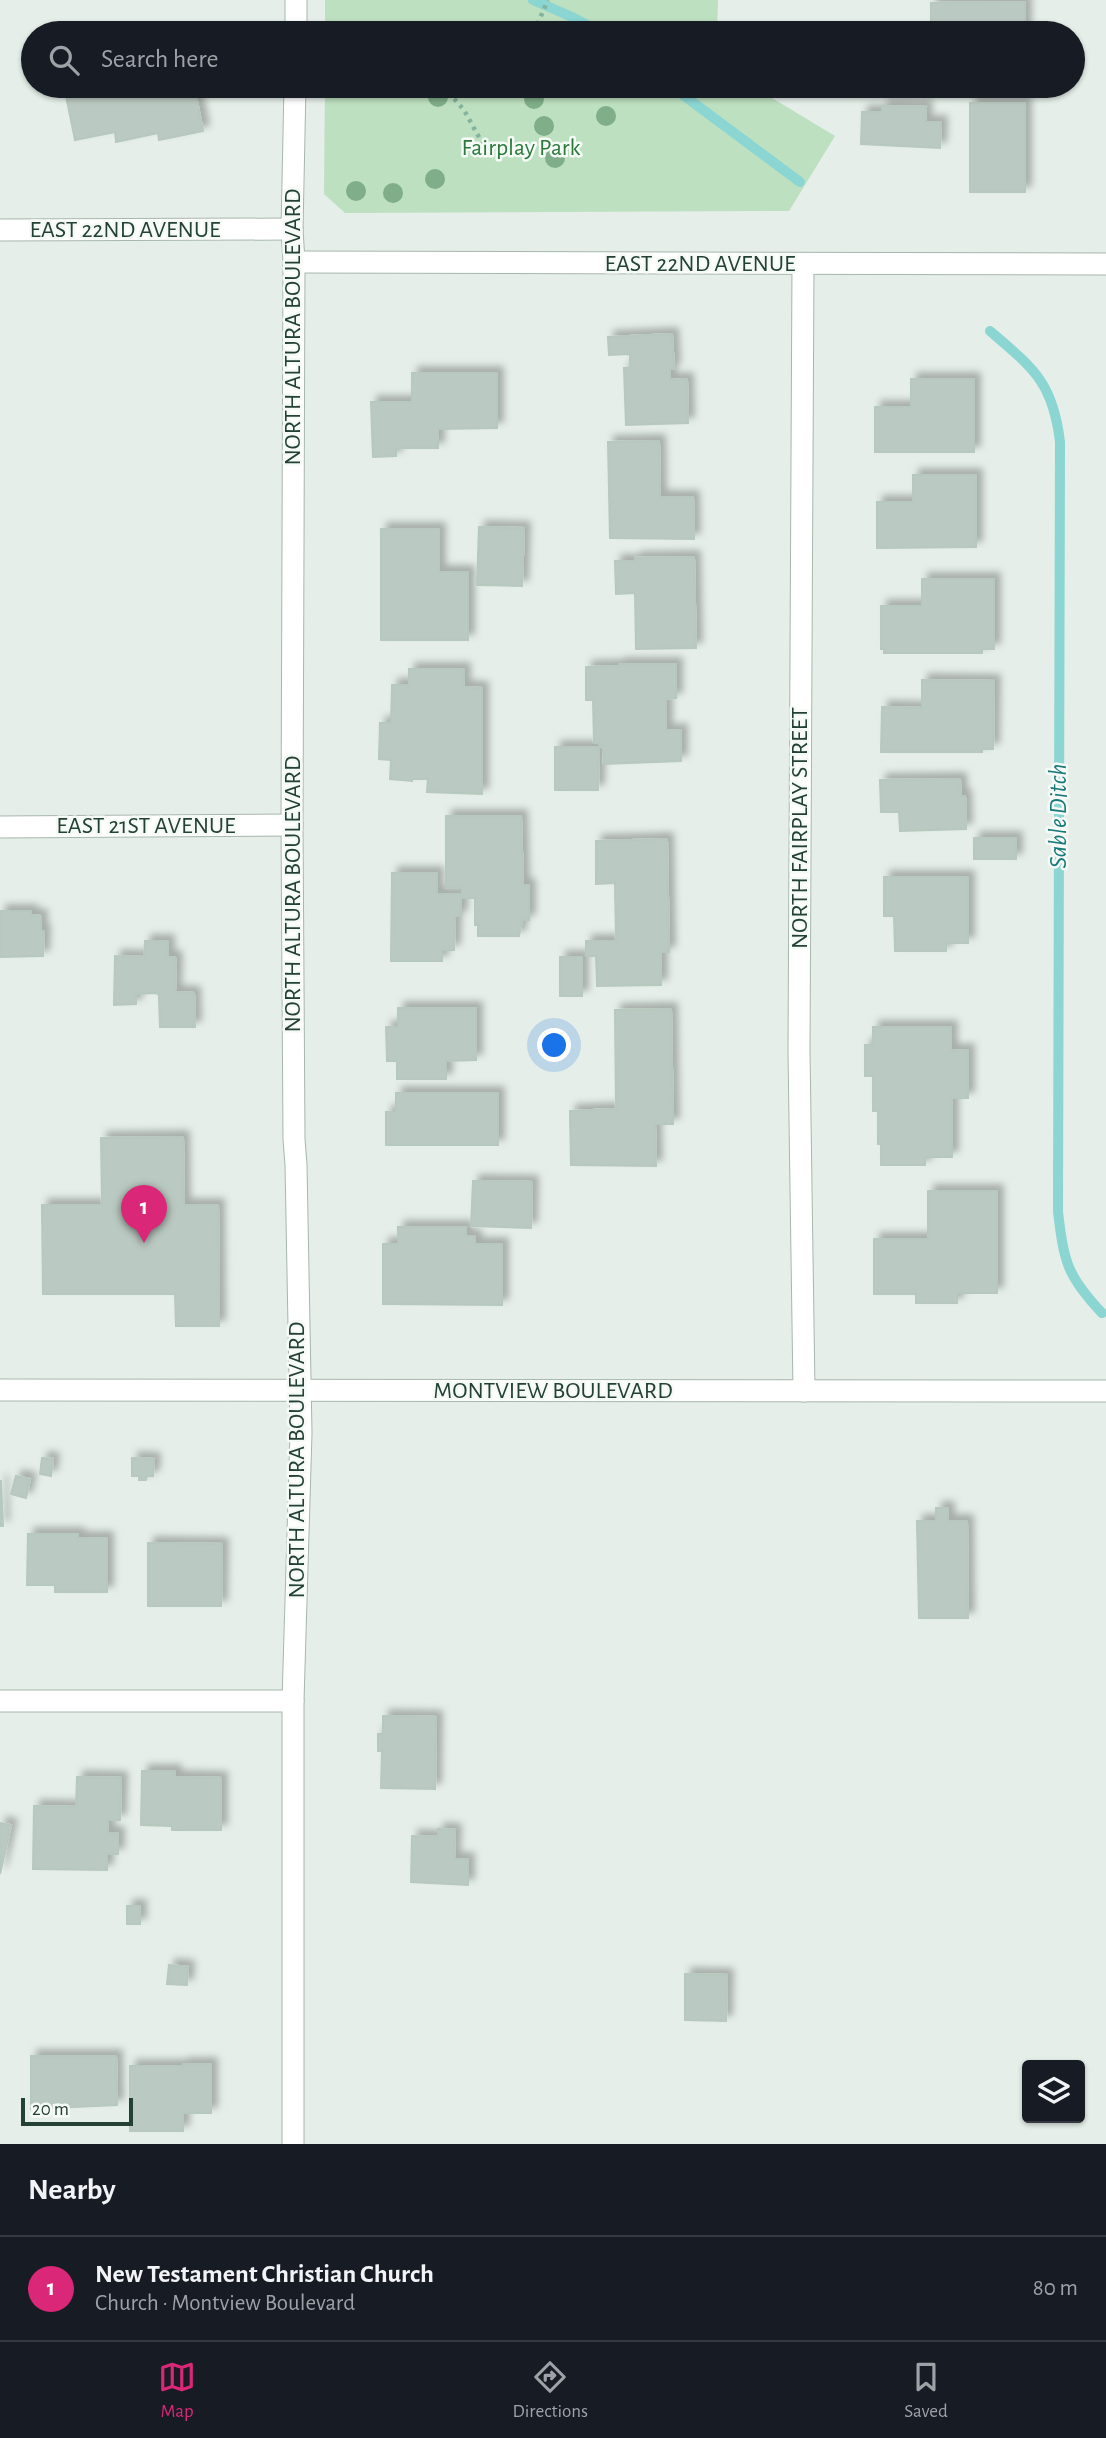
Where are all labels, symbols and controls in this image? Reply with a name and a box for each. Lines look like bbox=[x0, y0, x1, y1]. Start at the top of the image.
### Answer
search box bbox=[21, 21, 1085, 98]
icon: search bbox=[45, 41, 83, 79]
text: Search here bbox=[101, 46, 219, 72]
park label: Fairplay Park bbox=[462, 136, 581, 160]
street label: NORTH ALTURA BOULEVARD bbox=[281, 189, 305, 465]
street label: EAST 22ND AVENUE bbox=[29, 218, 221, 242]
street label: EAST 22ND AVENUE bbox=[604, 252, 796, 276]
street label: NORTH FAIRPLAY STREET bbox=[788, 707, 812, 949]
street label: NORTH ALTURA BOULEVARD bbox=[281, 756, 305, 1032]
water label: Sable Ditch bbox=[1045, 763, 1071, 869]
street label: EAST 21ST AVENUE bbox=[56, 814, 236, 838]
your location bbox=[537, 1028, 571, 1062]
pin: 1 bbox=[121, 1185, 167, 1243]
street label: NORTH ALTURA BOULEVARD bbox=[285, 1322, 309, 1598]
street label: MONTVIEW BOULEVARD bbox=[433, 1379, 673, 1403]
map controls bbox=[1022, 2060, 1085, 2123]
button: layers bbox=[1022, 2060, 1085, 2123]
scale bar bbox=[21, 2095, 133, 2127]
text: 20 m bbox=[32, 2100, 69, 2119]
text: Nearby bbox=[28, 2175, 116, 2205]
text: New Testament Christian Church bbox=[95, 2261, 434, 2287]
text: 1 bbox=[47, 2277, 55, 2300]
text: 80 m bbox=[1033, 2277, 1078, 2300]
text: Church · Montview Boulevard bbox=[95, 2292, 355, 2315]
tab: Map bbox=[158, 2358, 196, 2423]
tab: Directions bbox=[512, 2358, 588, 2423]
tab: Saved bbox=[904, 2358, 948, 2423]

